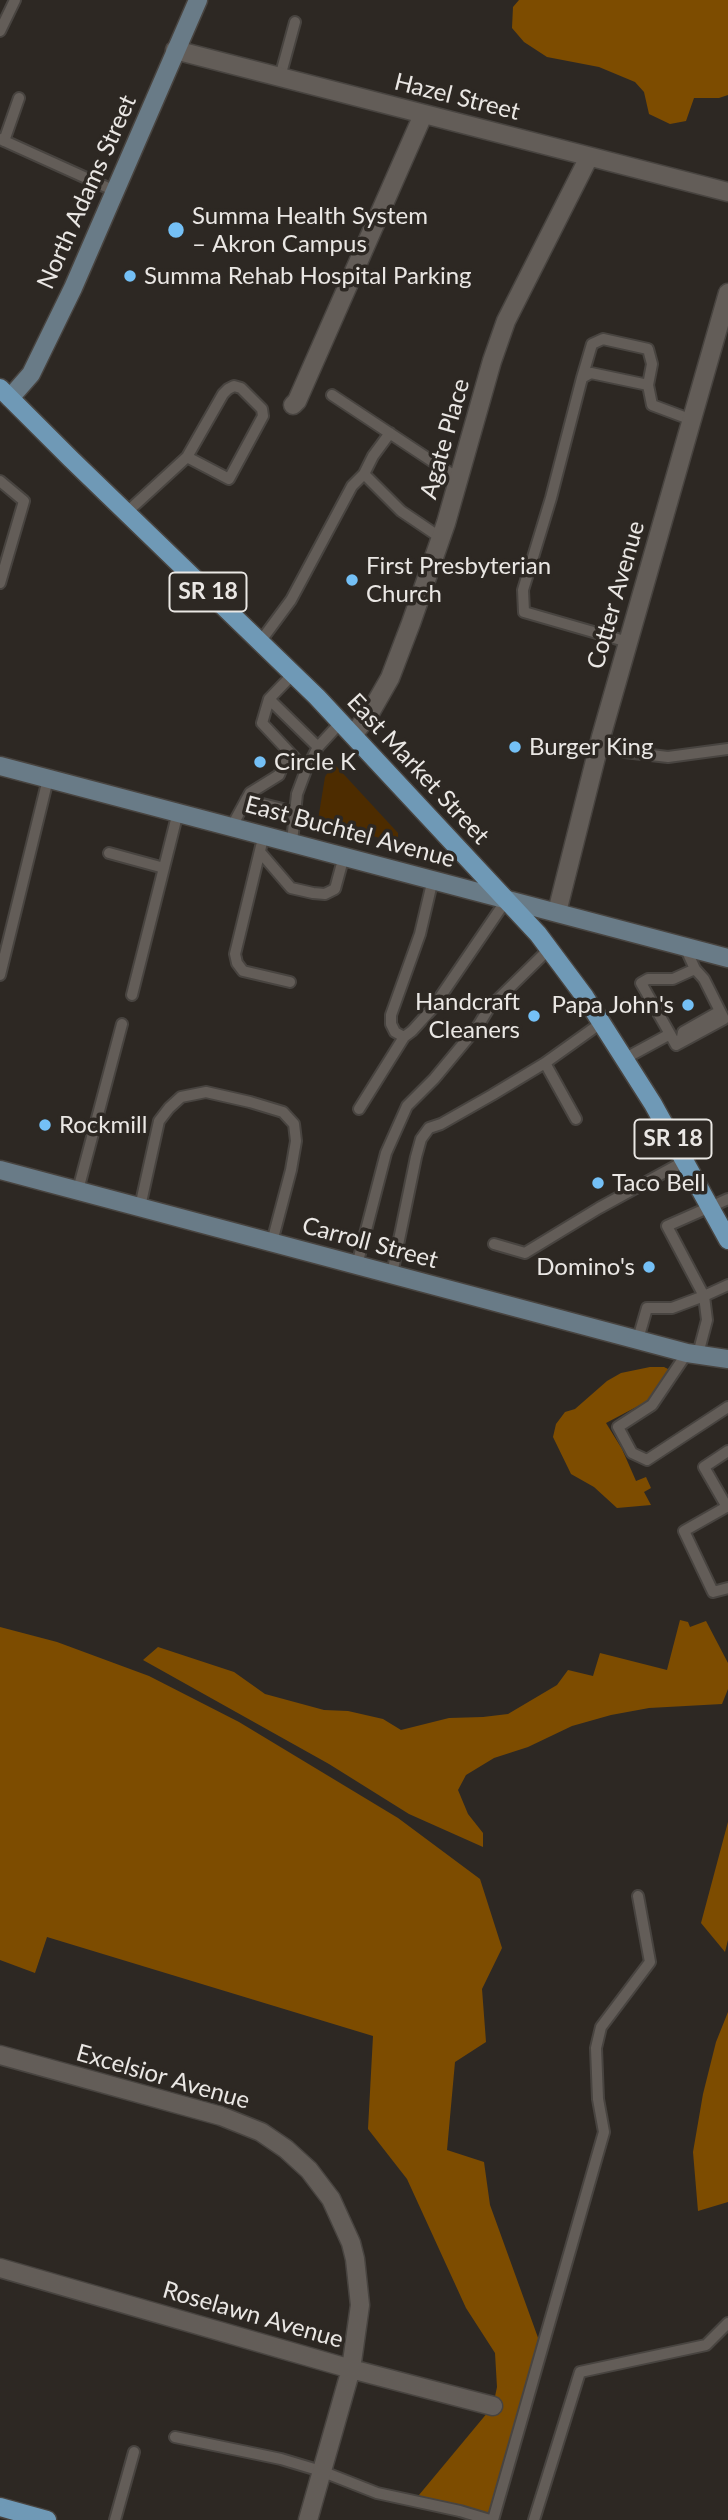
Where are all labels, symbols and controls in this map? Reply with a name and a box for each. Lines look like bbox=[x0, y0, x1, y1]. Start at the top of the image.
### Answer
street label: Hazel Street bbox=[391, 68, 523, 126]
street label: North Adams Street bbox=[31, 91, 143, 293]
place label: Summa Health System – Akron Campus bbox=[192, 202, 428, 258]
marker: Summa Health System – Akron Campus bbox=[166, 220, 186, 240]
place label: Summa Rehab Hospital Parking bbox=[144, 262, 472, 290]
marker: Summa Rehab Hospital Parking bbox=[122, 268, 138, 284]
street label: Agate Place bbox=[414, 376, 476, 502]
street label: Cotter Avenue bbox=[581, 518, 651, 672]
place label: First Presbyterian Church bbox=[366, 552, 551, 608]
road number: SR 18 bbox=[170, 572, 246, 612]
marker: First Presbyterian Church bbox=[344, 572, 360, 588]
street label: East Market Street bbox=[341, 688, 495, 850]
place label: Burger King bbox=[529, 733, 653, 761]
marker: Burger King bbox=[507, 739, 523, 755]
place label: Circle K bbox=[274, 748, 356, 776]
marker: Circle K bbox=[252, 754, 268, 770]
street label: East Buchtel Avenue bbox=[242, 790, 458, 874]
place label: Handcraft Cleaners bbox=[415, 988, 520, 1044]
place label: Papa John's bbox=[552, 991, 674, 1019]
marker: Papa John's bbox=[680, 997, 696, 1013]
marker: Handcraft Cleaners bbox=[526, 1008, 542, 1024]
place label: Rockmill bbox=[59, 1111, 147, 1139]
marker: Rockmill bbox=[37, 1117, 53, 1133]
road number: SR 18 bbox=[634, 1120, 712, 1158]
place label: Taco Bell bbox=[612, 1169, 706, 1197]
marker: Taco Bell bbox=[590, 1175, 606, 1191]
street label: Carroll Street bbox=[299, 1211, 441, 1275]
place label: Domino's bbox=[536, 1253, 635, 1281]
marker: Domino's bbox=[641, 1259, 657, 1275]
street label: Excelsior Avenue bbox=[73, 2038, 253, 2116]
street label: Roselawn Avenue bbox=[159, 2275, 347, 2355]

